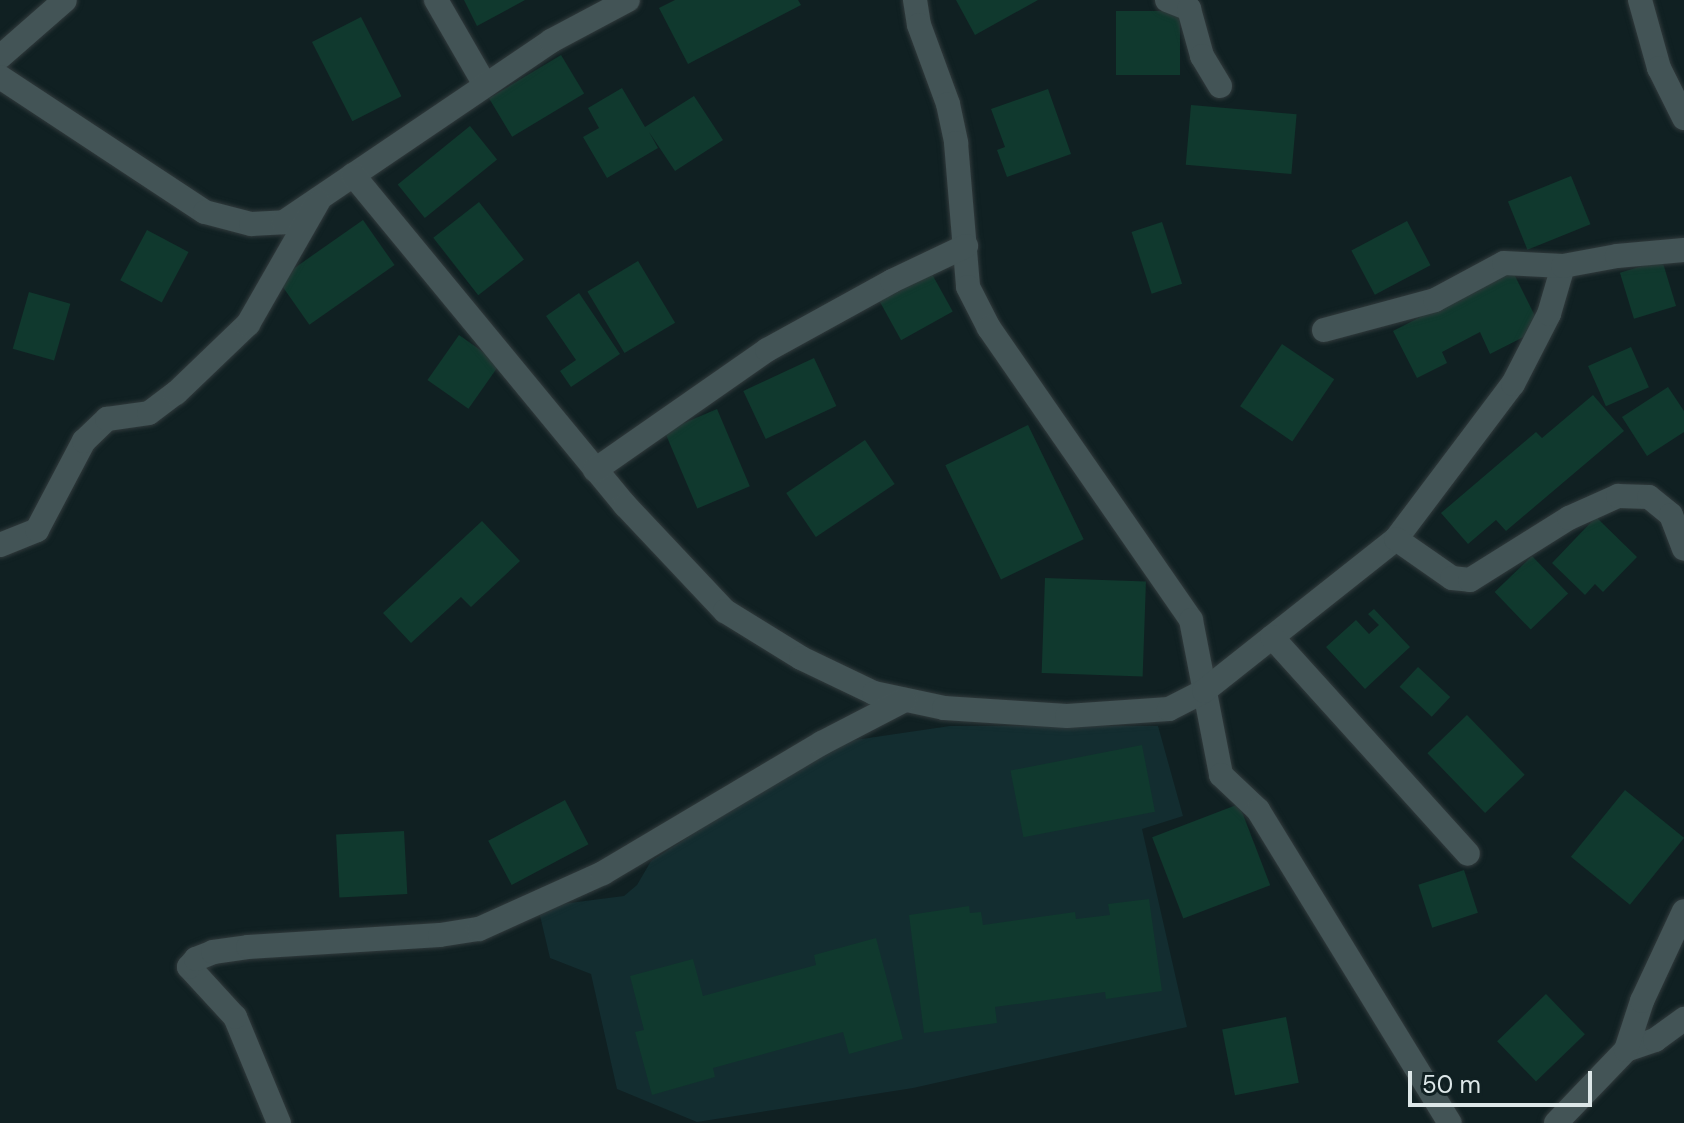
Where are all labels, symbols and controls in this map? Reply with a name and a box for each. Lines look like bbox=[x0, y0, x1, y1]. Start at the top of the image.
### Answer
scale bar bbox=[1412, 1055, 1596, 1105]
text: 50 m bbox=[1422, 1069, 1481, 1100]

